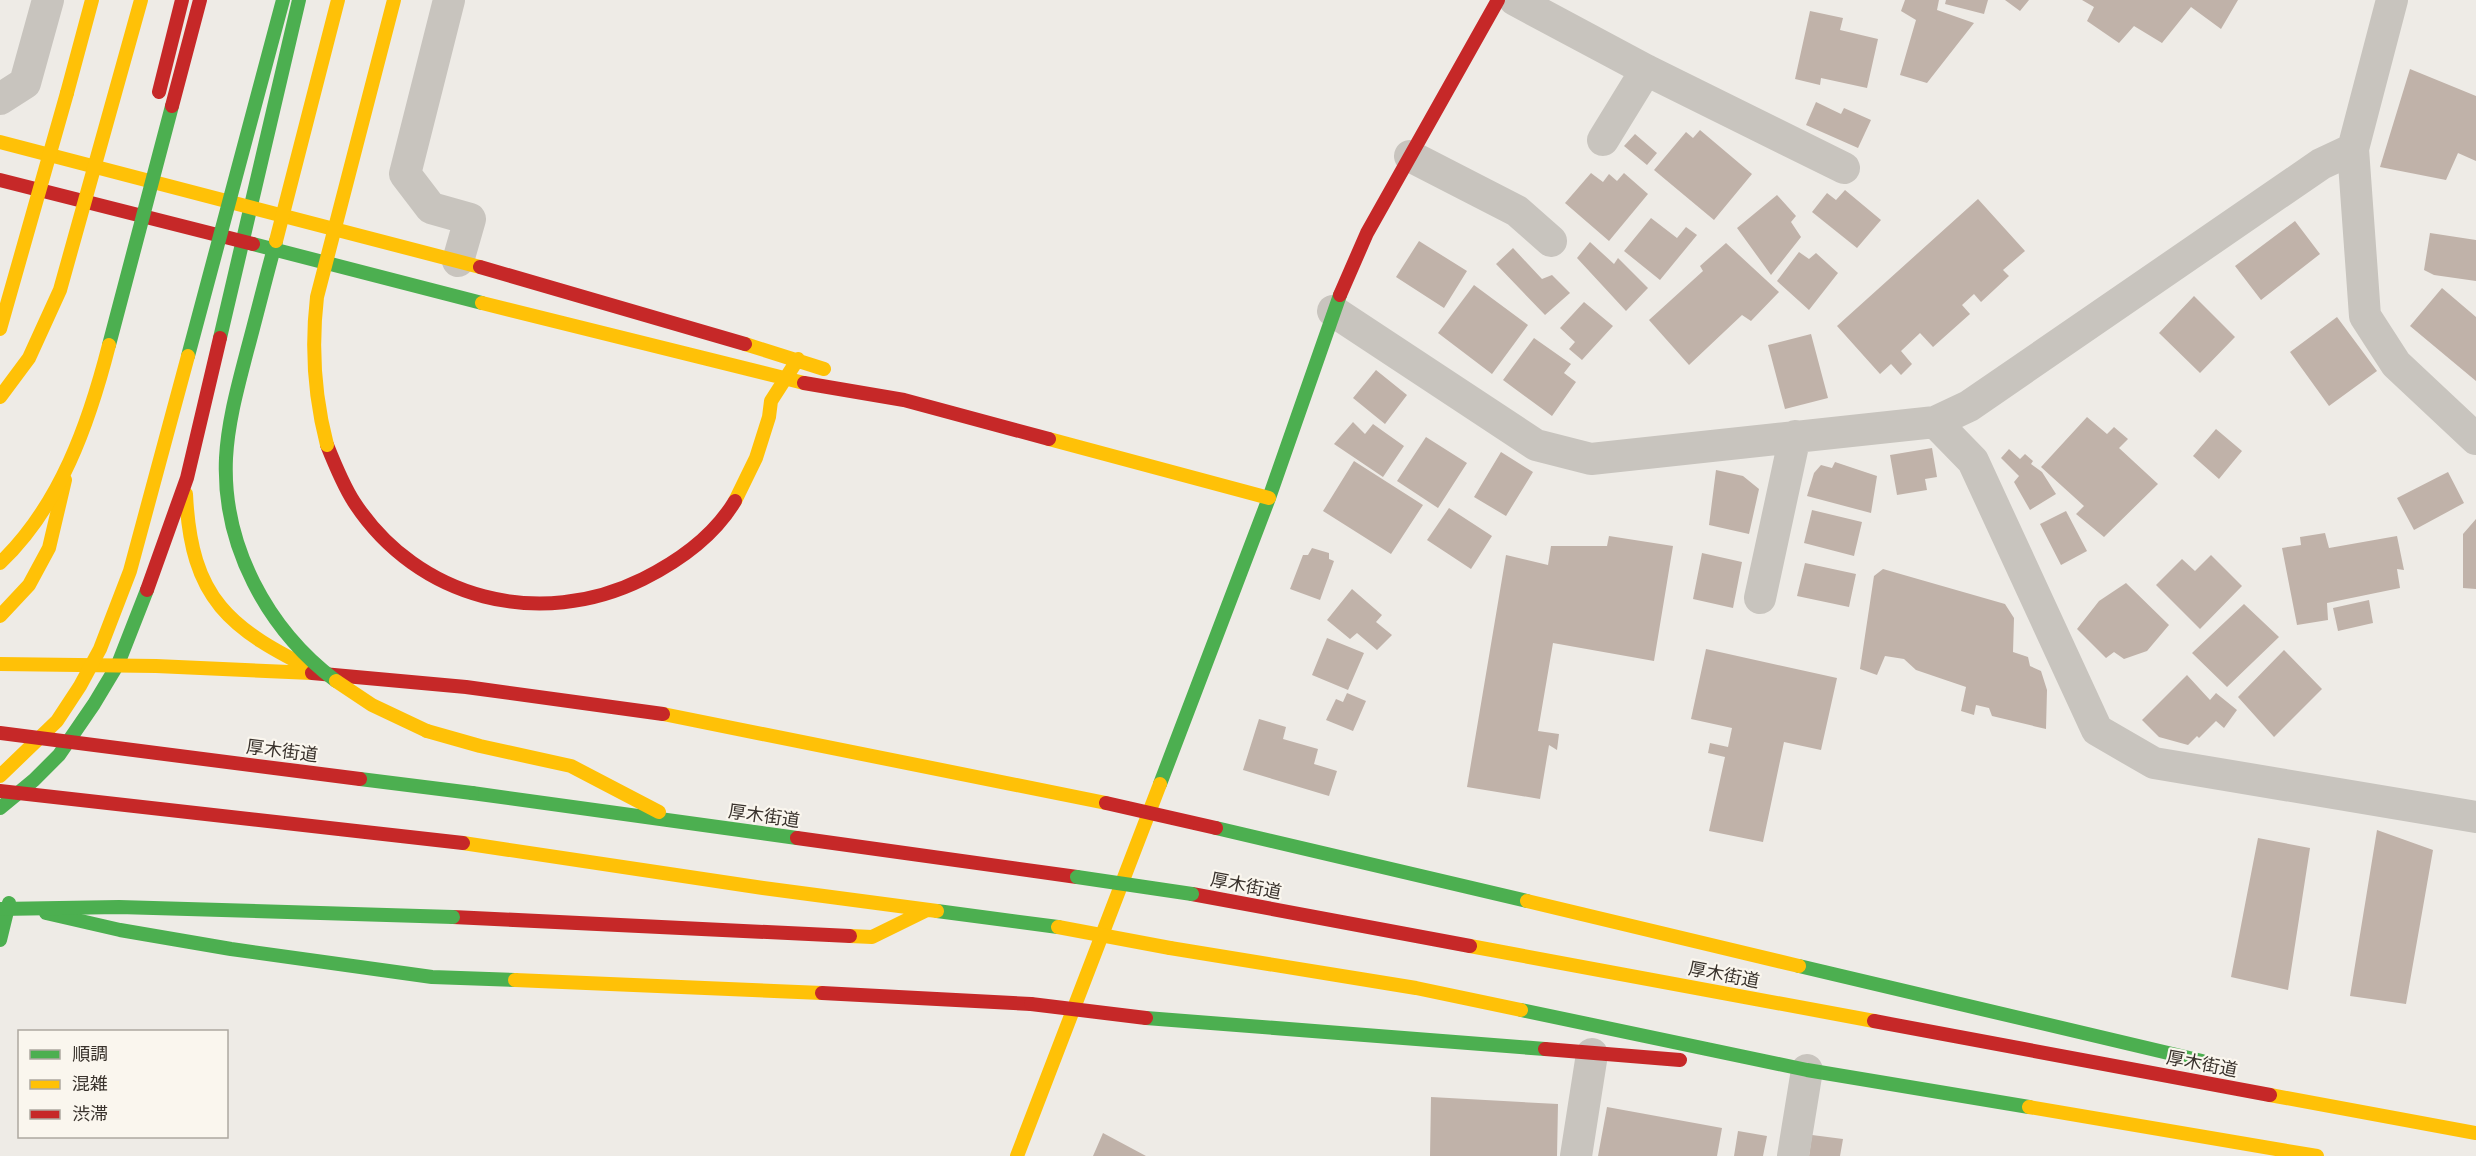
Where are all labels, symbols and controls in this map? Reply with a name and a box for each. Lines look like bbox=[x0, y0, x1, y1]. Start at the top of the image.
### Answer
street label: 厚木街道 bbox=[245, 735, 319, 766]
street label: 厚木街道 bbox=[727, 799, 801, 832]
street label: 厚木街道 bbox=[1209, 867, 1284, 904]
street label: 厚木街道 bbox=[1687, 956, 1762, 993]
legend bbox=[18, 1030, 228, 1138]
text: 順調 bbox=[72, 1042, 108, 1065]
street label: 厚木街道 bbox=[2165, 1045, 2240, 1082]
text: 混雑 bbox=[72, 1072, 108, 1095]
text: 渋滞 bbox=[72, 1102, 108, 1125]

